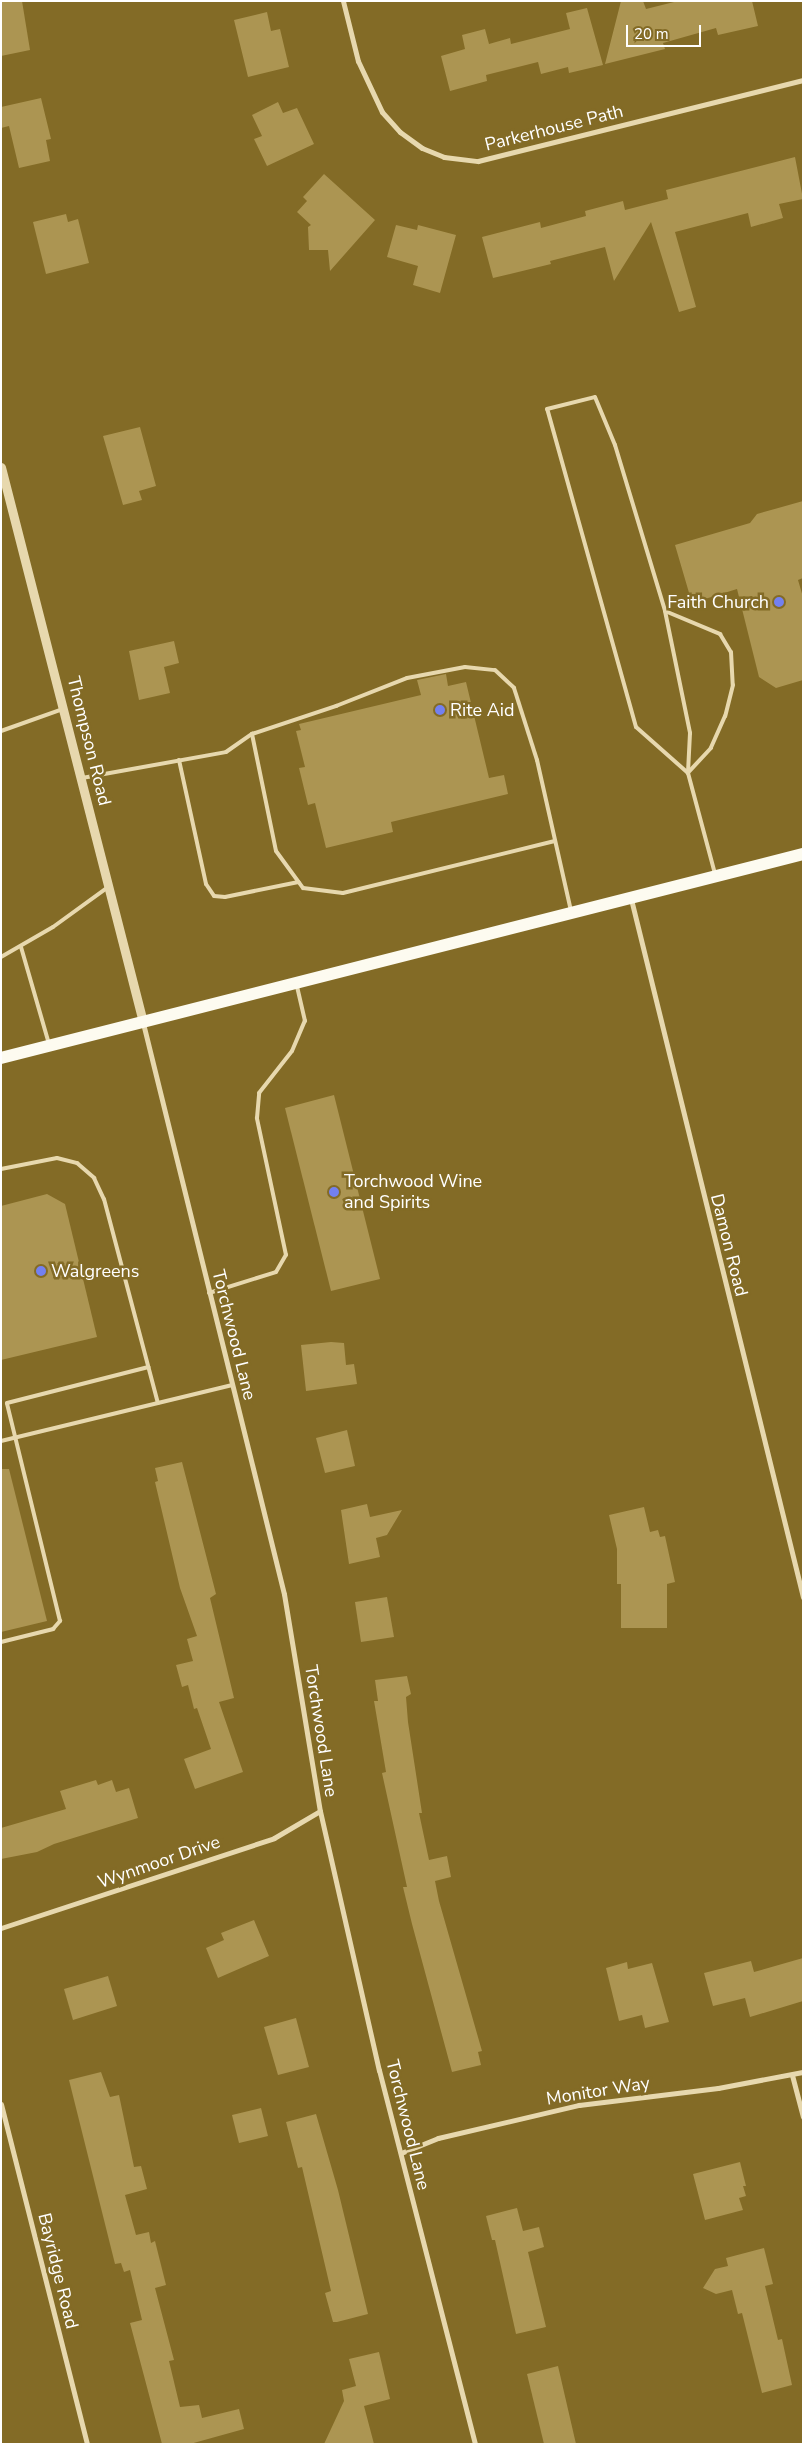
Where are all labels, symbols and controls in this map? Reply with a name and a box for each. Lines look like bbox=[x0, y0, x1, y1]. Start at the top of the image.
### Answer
scale bar bbox=[629, 15, 704, 47]
text: 20 m bbox=[634, 24, 669, 44]
street label: Parkerhouse Path bbox=[483, 100, 625, 156]
place label: Faith Church bbox=[667, 591, 769, 613]
marker: Faith Church bbox=[773, 596, 785, 608]
street label: Thompson Road bbox=[63, 674, 115, 808]
place label: Rite Aid bbox=[450, 699, 514, 721]
marker: Rite Aid bbox=[434, 704, 446, 716]
place label: Torchwood Wine and Spirits bbox=[344, 1171, 482, 1214]
marker: Torchwood Wine and Spirits bbox=[328, 1186, 340, 1198]
street label: Damon Road bbox=[706, 1191, 752, 1299]
place label: Walgreens bbox=[51, 1260, 139, 1282]
marker: Walgreens bbox=[35, 1265, 47, 1277]
street label: Torchwood Lane bbox=[207, 1268, 261, 1402]
street label: Torchwood Lane bbox=[300, 1663, 342, 1799]
street label: Wynmoor Drive bbox=[95, 1831, 223, 1893]
street label: Torchwood Lane bbox=[381, 2058, 435, 2192]
street label: Monitor Way bbox=[545, 2072, 651, 2110]
street label: Bayridge Road bbox=[33, 2211, 83, 2331]

